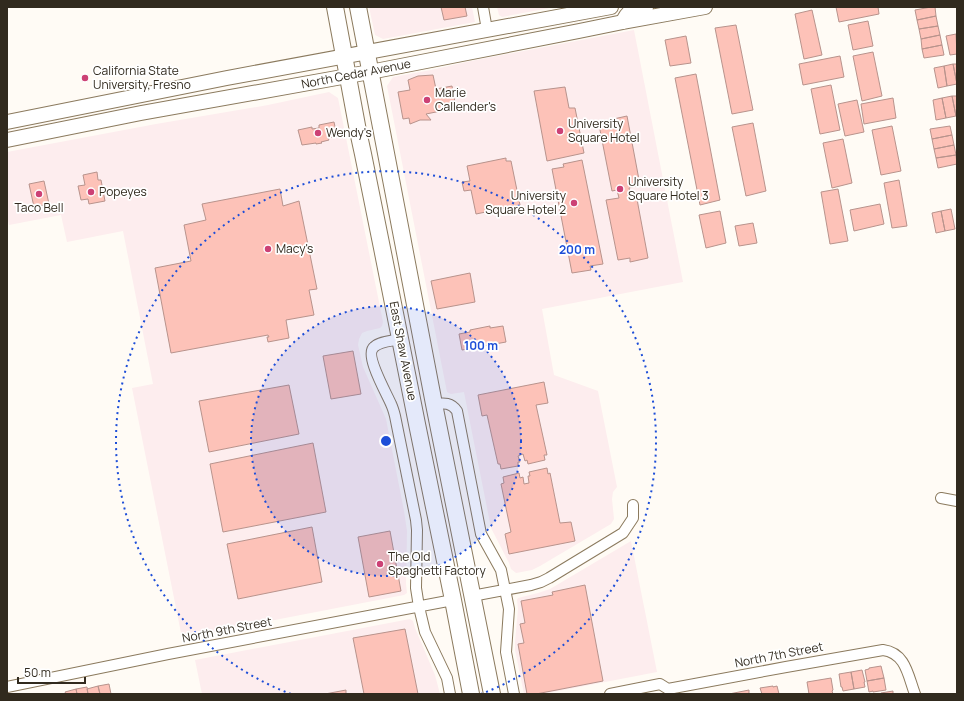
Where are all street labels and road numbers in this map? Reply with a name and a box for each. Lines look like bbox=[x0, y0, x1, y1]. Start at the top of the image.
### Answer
street label: North Cedar Avenue bbox=[300, 55, 412, 92]
street label: East Shaw Avenue bbox=[386, 300, 421, 402]
street label: North 9th Street bbox=[181, 612, 273, 647]
street label: North 7th Street bbox=[733, 638, 825, 671]

